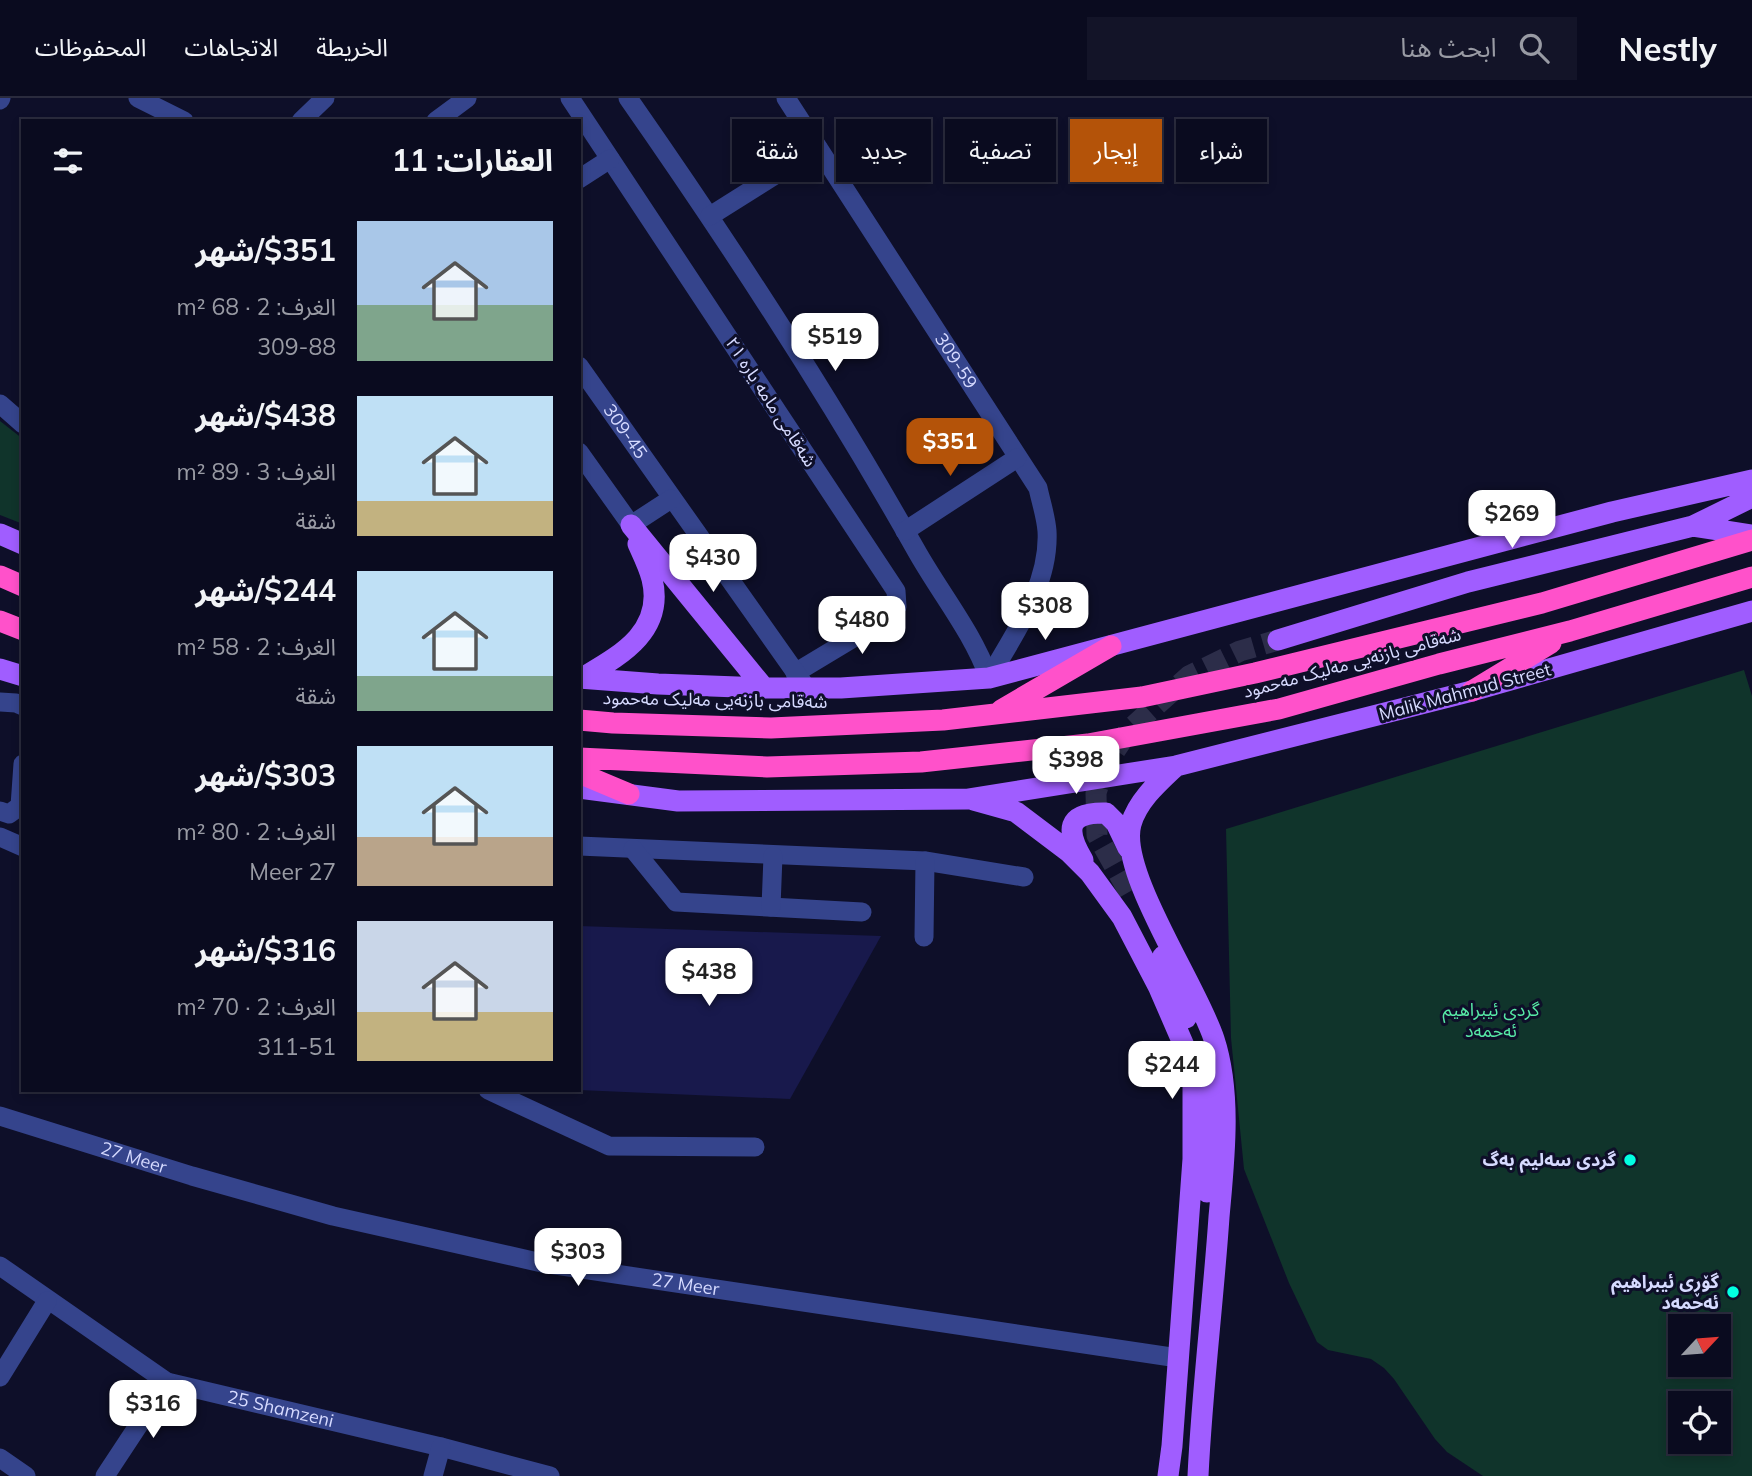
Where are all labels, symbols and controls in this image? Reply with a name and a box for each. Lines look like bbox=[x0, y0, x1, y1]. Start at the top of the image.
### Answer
search box bbox=[1087, 17, 1577, 80]
text: Nestly bbox=[1619, 28, 1717, 69]
icon: search bbox=[1515, 29, 1553, 67]
text: ابحث هنا bbox=[1400, 31, 1497, 64]
text: المحفوظات bbox=[35, 32, 146, 62]
text: الاتجاهات bbox=[184, 32, 278, 62]
text: الخريطة bbox=[316, 32, 388, 62]
chip: شقة bbox=[732, 119, 822, 182]
chip: جديد bbox=[836, 119, 931, 182]
chip: تصفية bbox=[945, 119, 1056, 182]
chip: إيجار bbox=[1070, 119, 1162, 182]
chip: شراء bbox=[1176, 119, 1267, 182]
text: العقارات: 11 bbox=[392, 141, 553, 179]
icon: filters bbox=[49, 142, 87, 180]
text: $351/شهر bbox=[195, 231, 336, 269]
icon: home bbox=[413, 249, 497, 333]
text: الغرف: 2 · 68 m² bbox=[177, 292, 336, 321]
pin: $519 bbox=[794, 314, 876, 373]
text: $519 bbox=[807, 321, 863, 350]
street label: 309-59 bbox=[930, 328, 983, 393]
text: 309-88 bbox=[257, 332, 336, 361]
street label: شەقامی مامە یارە ٢١ bbox=[721, 332, 822, 471]
text: $438/شهر bbox=[195, 396, 336, 434]
street label: 309-45 bbox=[598, 399, 653, 463]
pin: $351 bbox=[909, 418, 991, 478]
icon: home bbox=[413, 424, 497, 508]
text: $351 bbox=[922, 426, 978, 455]
text: الغرف: 3 · 89 m² bbox=[177, 457, 336, 486]
pin: $269 bbox=[1471, 490, 1553, 550]
text: $269 bbox=[1484, 498, 1540, 527]
text: شقة bbox=[295, 506, 336, 535]
pin: $430 bbox=[672, 534, 754, 594]
text: $430 bbox=[685, 542, 741, 571]
text: $244/شهر bbox=[195, 571, 336, 609]
pin: $308 bbox=[1004, 582, 1086, 642]
text: $308 bbox=[1017, 590, 1073, 619]
pin: $480 bbox=[821, 596, 903, 656]
icon: home bbox=[413, 599, 497, 683]
text: $480 bbox=[834, 604, 890, 633]
street label: شەقامی بازنەیی مەلیک مەحمود bbox=[1240, 622, 1463, 703]
text: الغرف: 2 · 58 m² bbox=[177, 632, 336, 661]
street label: Malik Mahmud Street bbox=[1376, 657, 1553, 726]
text: شقة bbox=[295, 681, 336, 710]
street label: شەقامی بازنەیی مەلیک مەحمود bbox=[602, 686, 828, 713]
pin: $398 bbox=[1035, 736, 1117, 796]
text: $398 bbox=[1048, 744, 1104, 773]
text: $303/شهر bbox=[195, 756, 336, 794]
icon: home bbox=[413, 774, 497, 858]
text: الغرف: 2 · 80 m² bbox=[177, 817, 336, 846]
text: 27 Meer bbox=[249, 857, 336, 886]
text: $316/شهر bbox=[195, 931, 336, 969]
pin: $438 bbox=[668, 948, 750, 1008]
icon: home bbox=[413, 949, 497, 1033]
text: $438 bbox=[681, 956, 737, 985]
text: الغرف: 2 · 70 m² bbox=[177, 992, 336, 1021]
park label: گردی ئیبراھیم ئەحمەد bbox=[1443, 998, 1540, 1042]
text: 311-51 bbox=[257, 1032, 336, 1061]
pin: $244 bbox=[1131, 1042, 1213, 1101]
text: $244 bbox=[1144, 1049, 1200, 1078]
street label: 27 Meer bbox=[98, 1136, 170, 1179]
place label: گردی سەلیم بەگ bbox=[1483, 1148, 1617, 1173]
marker: گردی سەلیم بەگ bbox=[1622, 1152, 1638, 1168]
pin: $303 bbox=[537, 1228, 619, 1288]
text: $303 bbox=[550, 1236, 606, 1265]
street label: 27 Meer bbox=[650, 1268, 721, 1300]
place label: گۆڕی ئیبراھیم ئەحمەد bbox=[1611, 1270, 1720, 1314]
marker: گۆڕی ئیبراھیم ئەحمەد bbox=[1725, 1284, 1741, 1300]
north arrow bbox=[1668, 1314, 1731, 1377]
map controls bbox=[1668, 1314, 1731, 1454]
pin: $316 bbox=[112, 1380, 194, 1440]
street label: 25 Shamzeni bbox=[225, 1385, 336, 1432]
text: $316 bbox=[125, 1388, 181, 1417]
button: locate bbox=[1668, 1391, 1731, 1454]

